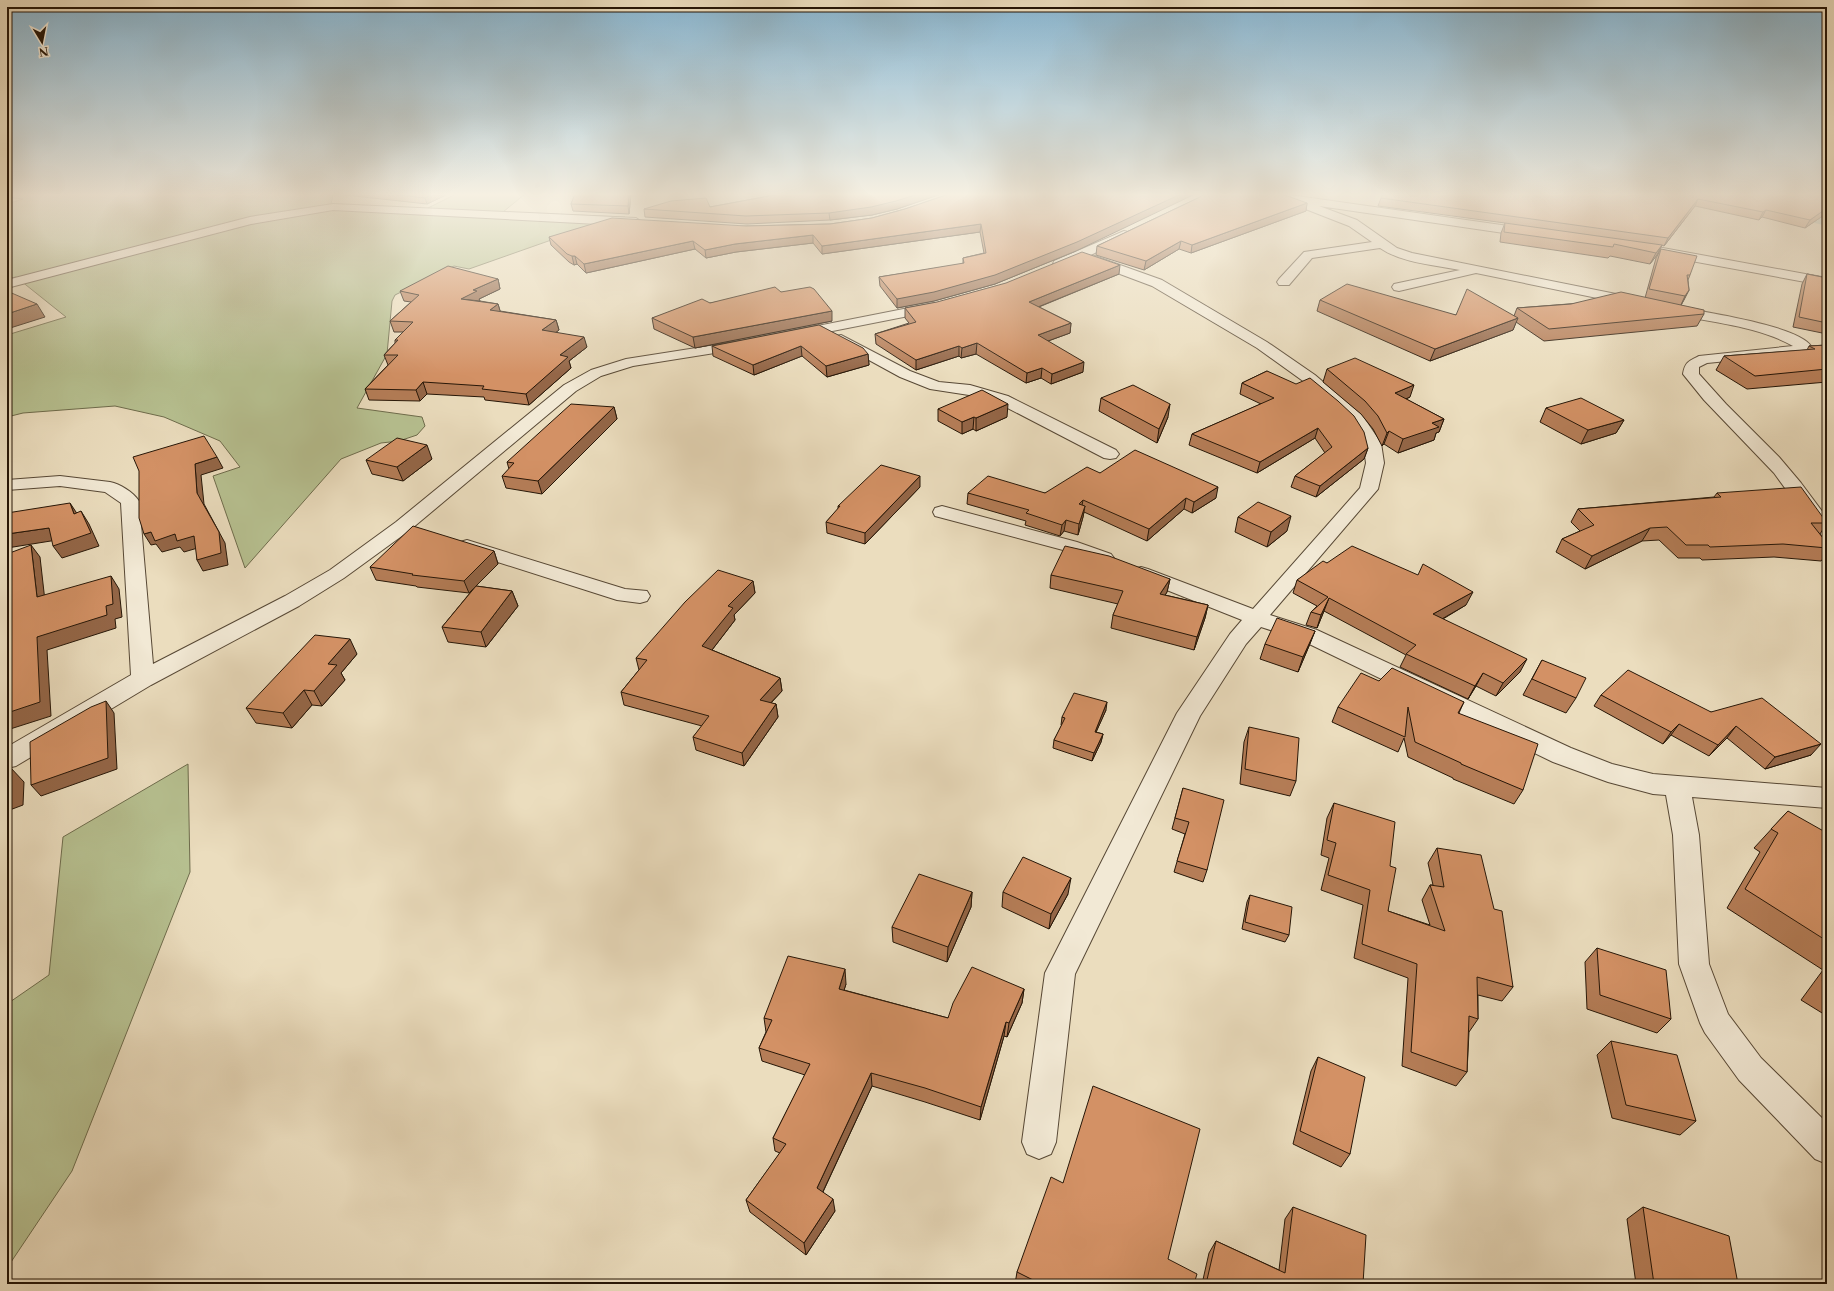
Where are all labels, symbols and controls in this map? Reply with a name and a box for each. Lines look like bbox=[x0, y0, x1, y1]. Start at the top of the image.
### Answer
north arrow bbox=[22, 22, 62, 62]
text: N bbox=[37, 44, 50, 60]

